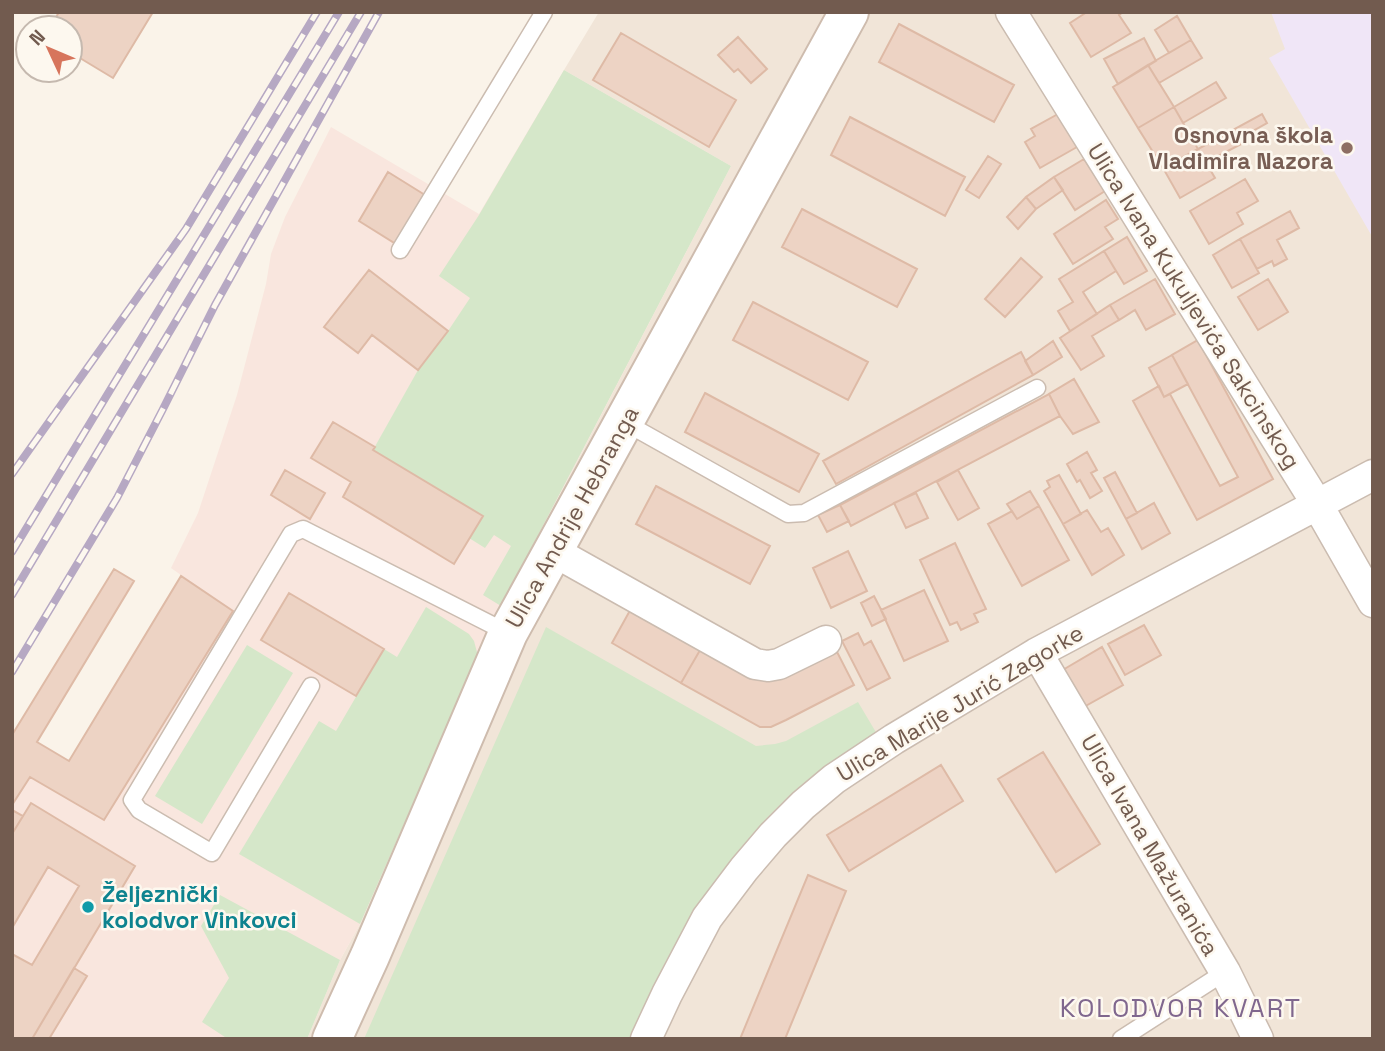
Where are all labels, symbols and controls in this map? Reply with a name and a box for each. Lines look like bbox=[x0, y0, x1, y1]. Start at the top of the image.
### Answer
north arrow bbox=[14, 14, 84, 84]
text: N bbox=[24, 24, 51, 51]
place label: Osnovna škola Vladimira Nazora bbox=[1148, 120, 1333, 176]
street label: Ulica Ivana Kukuljevića Sakcinskog bbox=[1081, 137, 1307, 475]
marker: Osnovna škola Vladimira Nazora bbox=[1339, 140, 1355, 156]
street label: Ulica Andrije Hebranga bbox=[498, 401, 646, 633]
street label: Ulica Marije Jurić Zagorke bbox=[831, 617, 1089, 789]
street label: Ulica Ivana Mažuranića bbox=[1074, 729, 1226, 961]
place label: Željeznički kolodvor Vinkovci bbox=[102, 879, 297, 935]
marker: Željeznički kolodvor Vinkovci bbox=[80, 899, 96, 915]
district label: KOLODVOR KVART bbox=[1060, 991, 1302, 1025]

